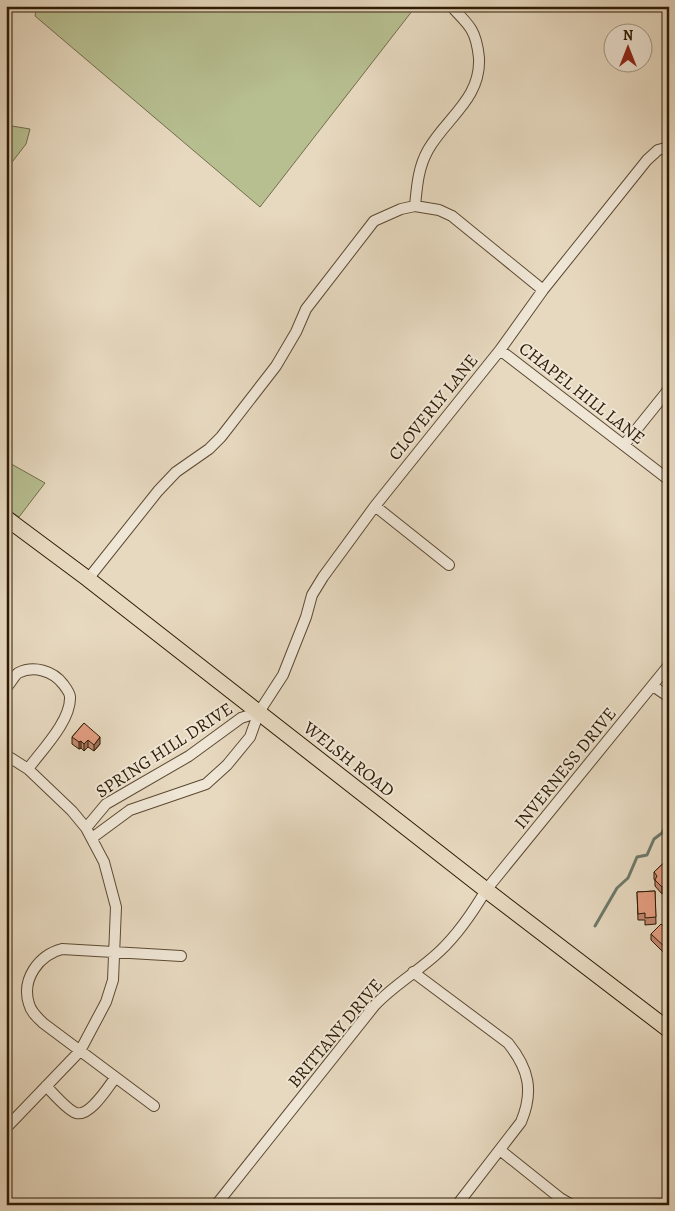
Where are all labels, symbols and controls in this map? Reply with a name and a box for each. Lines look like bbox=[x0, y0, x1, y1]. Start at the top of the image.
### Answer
north arrow bbox=[602, 22, 652, 72]
text: N bbox=[623, 26, 633, 45]
street label: CHAPEL HILL LANE bbox=[514, 336, 650, 450]
street label: CLOVERLY LANE bbox=[383, 349, 483, 465]
street label: SPRING HILL DRIVE bbox=[91, 697, 237, 803]
street label: INVERNESS DRIVE bbox=[508, 702, 622, 834]
street label: WELSH ROAD bbox=[298, 715, 400, 802]
street label: BRITTANY DRIVE bbox=[282, 973, 388, 1093]

